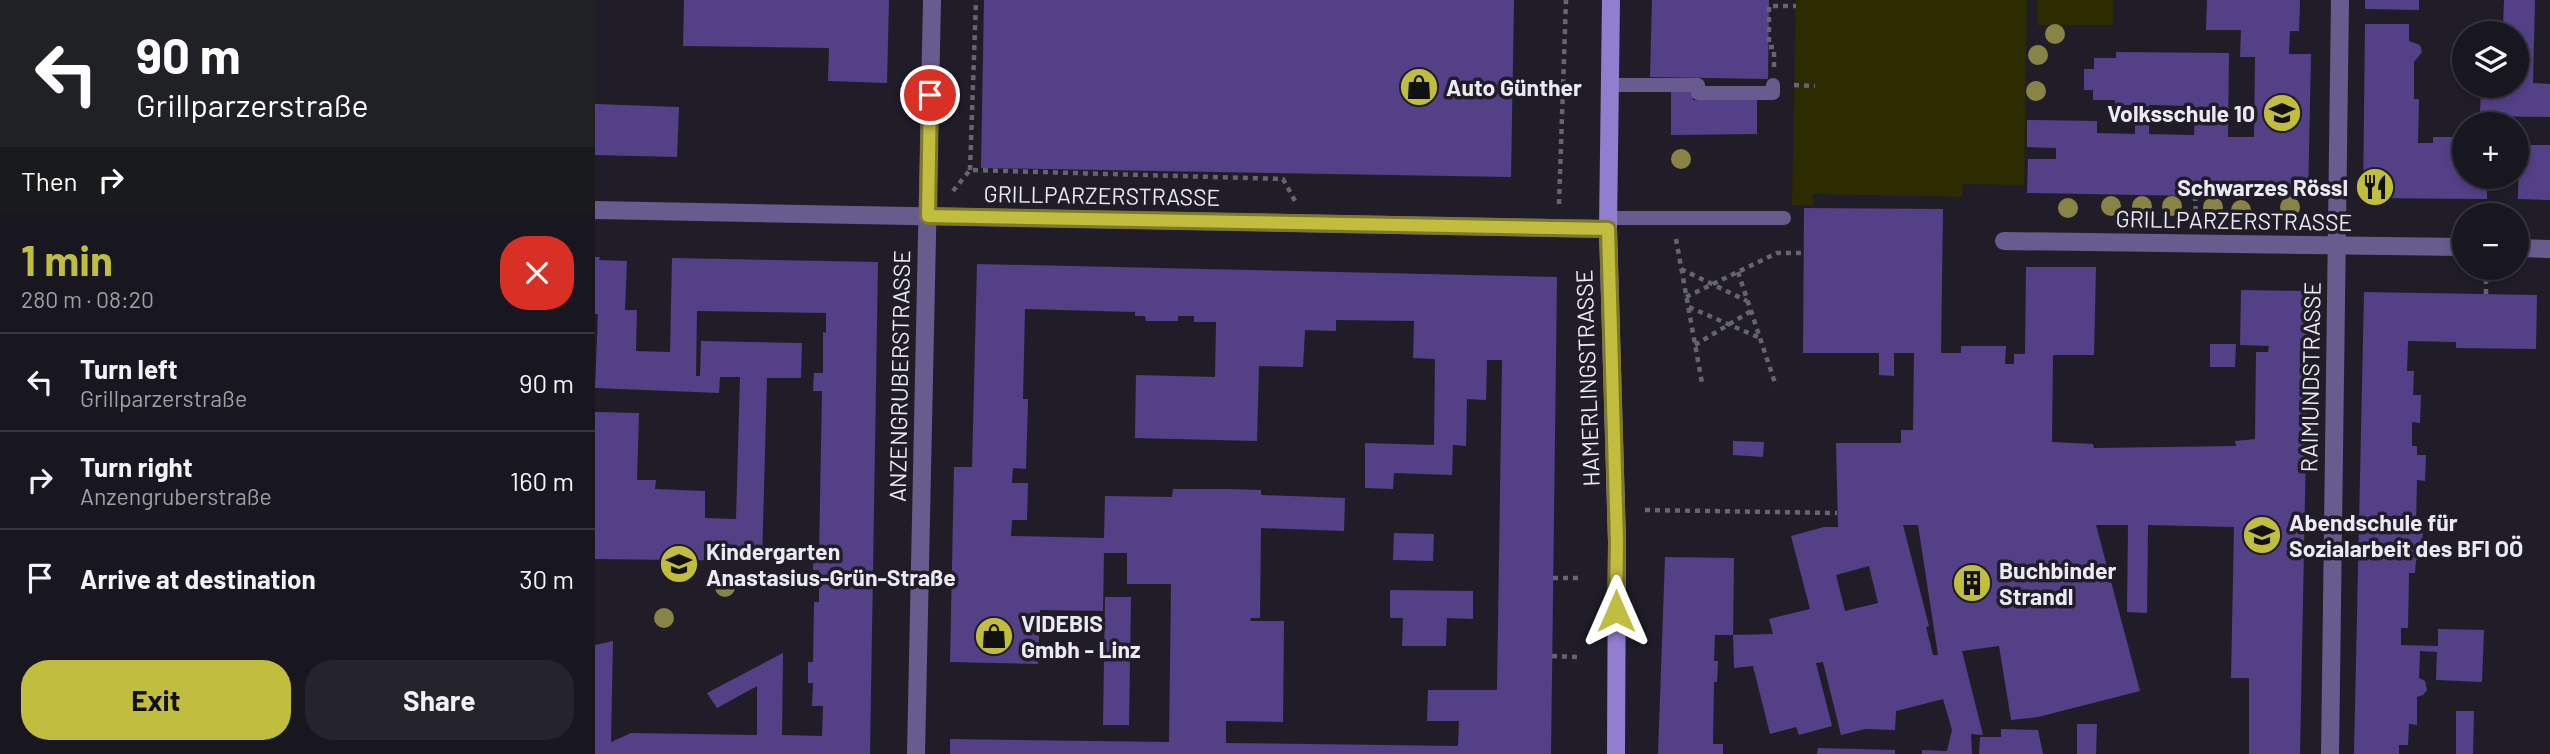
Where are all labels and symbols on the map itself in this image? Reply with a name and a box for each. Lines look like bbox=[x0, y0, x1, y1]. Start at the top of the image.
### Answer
pin bbox=[900, 65, 960, 125]
shop icon: Auto Günther bbox=[1398, 66, 1440, 108]
place label: Auto Günther bbox=[1446, 73, 1582, 101]
school or university icon: Volksschule 10 bbox=[2261, 92, 2303, 134]
place label: Volksschule 10 bbox=[2107, 99, 2255, 127]
restaurant icon: Schwarzes Rössl bbox=[2354, 166, 2396, 208]
place label: Schwarzes Rössl bbox=[2177, 173, 2348, 201]
street label: GRILLPARZERSTRASSE bbox=[983, 179, 1221, 211]
street label: GRILLPARZERSTRASSE bbox=[2115, 204, 2353, 236]
street label: ANZENGRUBERSTRASSE bbox=[883, 250, 915, 502]
street label: HAMERLINGSTRASSE bbox=[1569, 269, 1605, 487]
street label: RAIMUNDSTRASSE bbox=[2294, 282, 2326, 472]
place label: Abendschule für Sozialarbeit des BFI OÖ bbox=[2289, 508, 2523, 562]
school or university icon: Abendschule für Sozialarbeit des BFI OÖ bbox=[2241, 514, 2283, 556]
place label: Kindergarten Anastasius-Grün-Straße bbox=[706, 537, 956, 591]
school or university icon: Kindergarten Anastasius-Grün-Straße bbox=[658, 543, 700, 585]
place label: Buchbinder Strandl bbox=[1999, 556, 2117, 610]
building icon: Buchbinder Strandl bbox=[1951, 562, 1993, 604]
position arrow bbox=[1579, 574, 1653, 648]
place label: VIDEBIS Gmbh - Linz bbox=[1021, 609, 1141, 663]
shop icon: VIDEBIS Gmbh - Linz bbox=[973, 615, 1015, 657]

